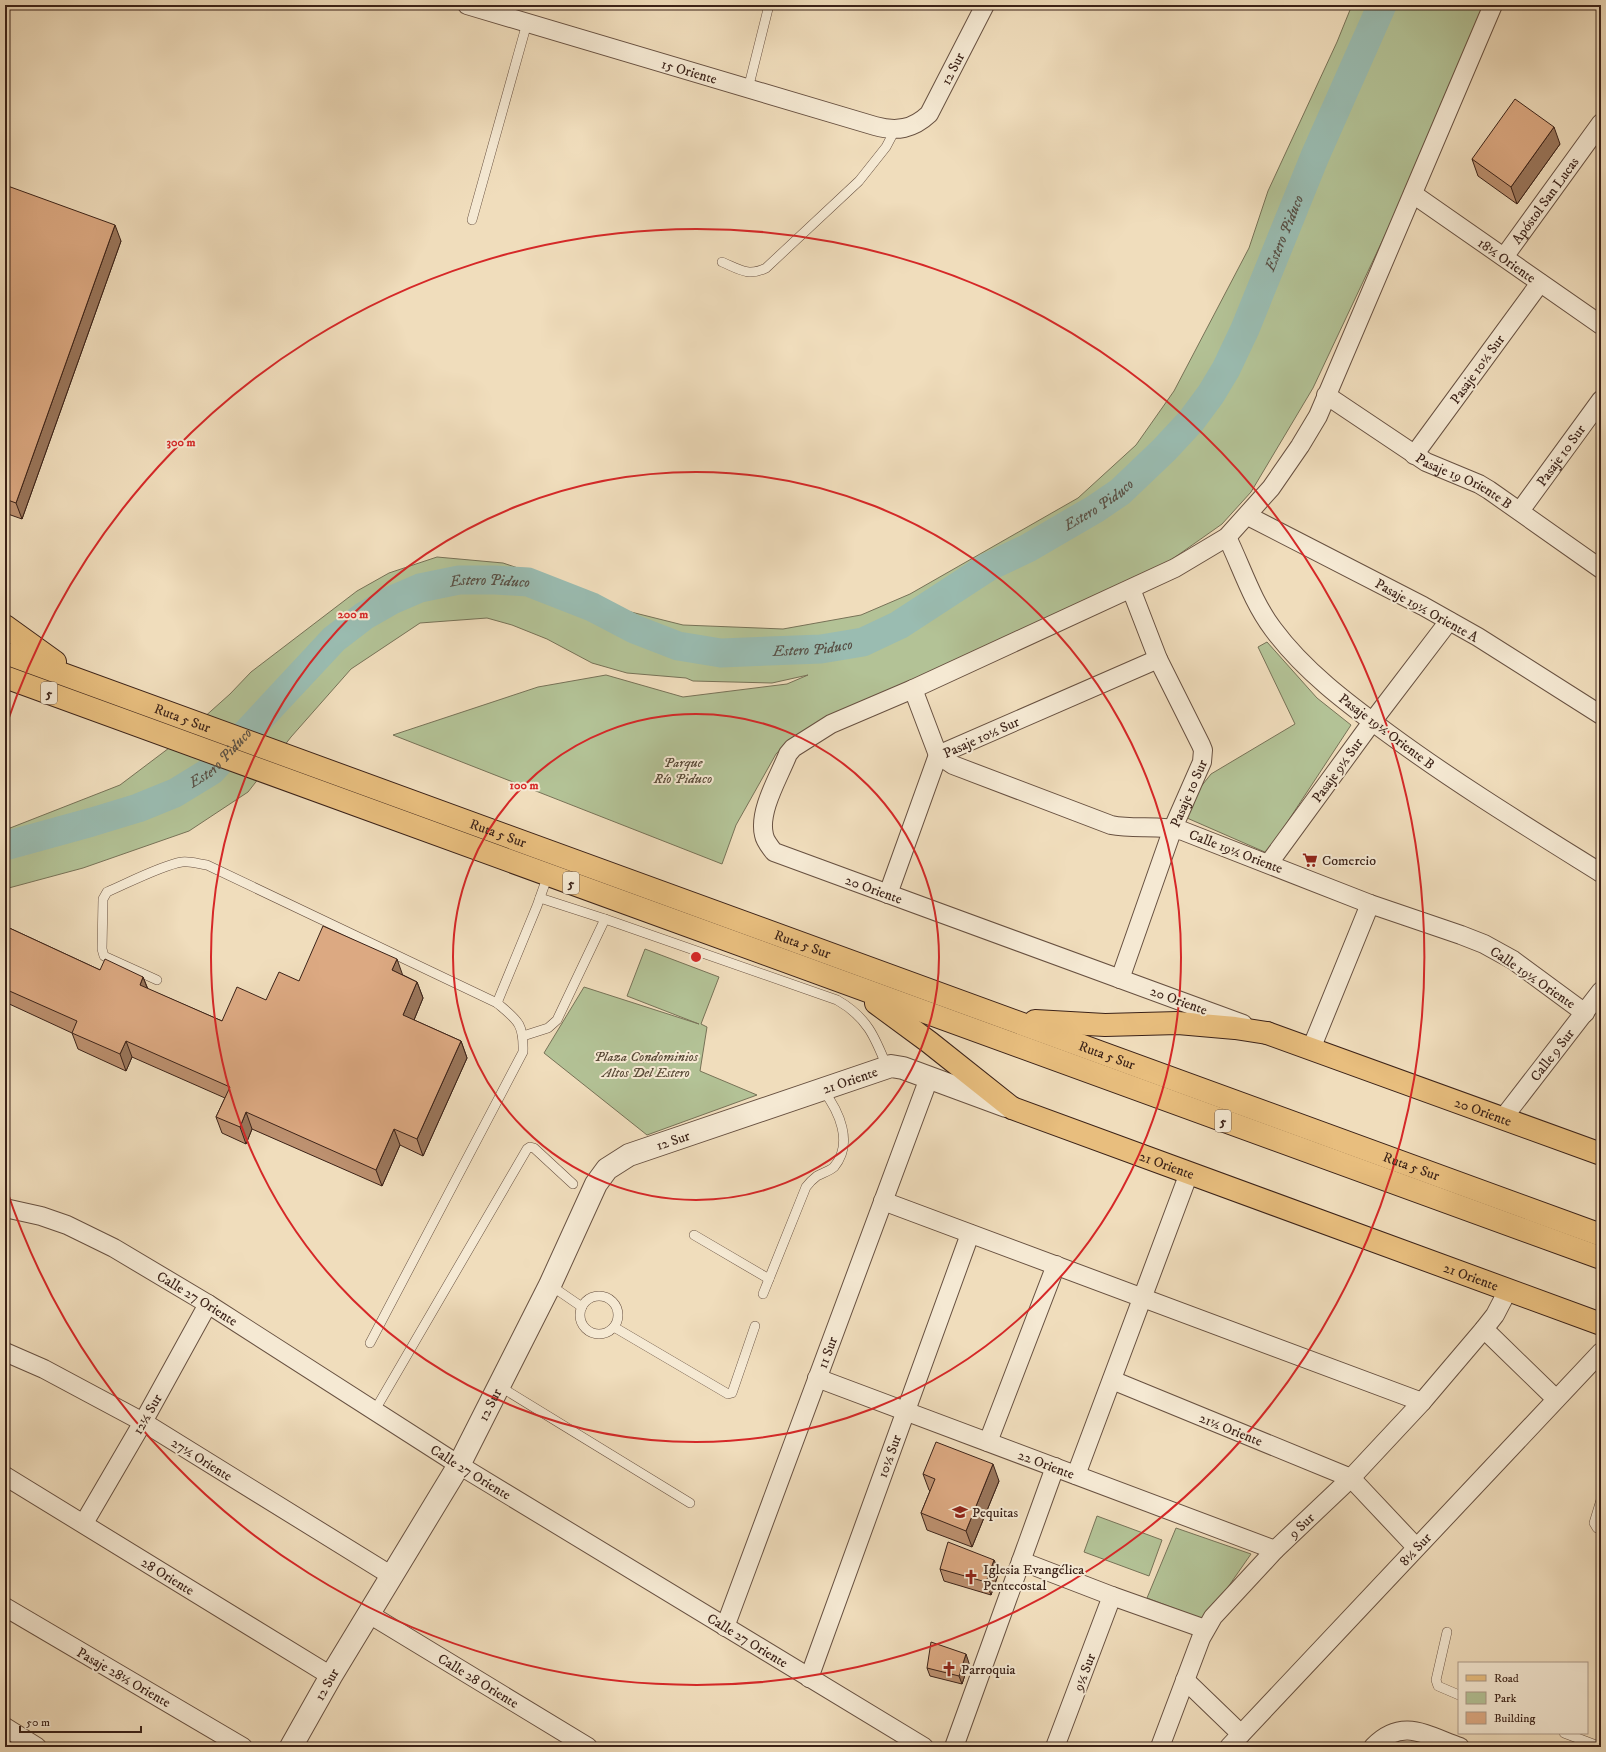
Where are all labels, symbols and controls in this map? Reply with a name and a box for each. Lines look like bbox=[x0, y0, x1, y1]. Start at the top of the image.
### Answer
street label: 12 Sur bbox=[937, 49, 969, 88]
street label: 15 Oriente bbox=[659, 55, 719, 89]
street label: Apóstol San Lucas bbox=[1508, 154, 1584, 248]
water label: Estero Piduco bbox=[1260, 192, 1308, 275]
street label: 18½ Oriente bbox=[1474, 234, 1539, 287]
street label: Pasaje 10½ Sur bbox=[1447, 331, 1509, 408]
street label: Pasaje 10 Sur bbox=[1533, 421, 1590, 490]
text: 300 m bbox=[167, 435, 195, 450]
street label: Pasaje 19 Oriente B bbox=[1412, 450, 1515, 514]
water label: Estero Piduco bbox=[1060, 475, 1138, 536]
water label: Estero Piduco bbox=[447, 571, 531, 592]
street label: Pasaje 19½ Oriente A bbox=[1372, 575, 1482, 647]
text: 200 m bbox=[338, 607, 368, 622]
water label: Estero Piduco bbox=[771, 635, 855, 661]
road number: 5 bbox=[41, 682, 57, 704]
street label: Pasaje 19½ Oriente B bbox=[1335, 690, 1438, 774]
street label: Ruta 5 Sur bbox=[151, 700, 214, 737]
street label: Pasaje 10½ Sur bbox=[941, 713, 1023, 763]
water label: Estero Piduco bbox=[184, 724, 257, 793]
street label: Pasaje 9½ Sur bbox=[1308, 734, 1368, 807]
park label: Parque Río Piduco bbox=[653, 754, 712, 788]
street label: Pasaje 10 Sur bbox=[1166, 756, 1212, 830]
text: 100 m bbox=[510, 778, 538, 793]
street label: Ruta 5 Sur bbox=[467, 815, 529, 853]
street label: Calle 19½ Oriente bbox=[1186, 826, 1285, 878]
supermarket icon: Comercio bbox=[1301, 851, 1319, 869]
place label: Comercio bbox=[1322, 852, 1376, 870]
street label: 20 Oriente bbox=[843, 871, 905, 909]
road number: 5 bbox=[563, 872, 579, 894]
street label: Ruta 5 Sur bbox=[772, 926, 834, 964]
street label: Calle 19½ Oriente bbox=[1486, 943, 1579, 1013]
centre of rings bbox=[689, 950, 703, 964]
street label: 20 Oriente bbox=[1148, 982, 1210, 1020]
street label: Calle 9 Sur bbox=[1527, 1025, 1579, 1085]
street label: Ruta 5 Sur bbox=[1076, 1037, 1138, 1075]
park label: Plaza Condominios Altos Del Estero bbox=[594, 1048, 699, 1082]
street label: 21 Oriente bbox=[820, 1063, 880, 1099]
street label: 20 Oriente bbox=[1452, 1094, 1514, 1131]
road number: 5 bbox=[1215, 1110, 1231, 1132]
street label: 12 Sur bbox=[654, 1127, 693, 1155]
street label: 21 Oriente bbox=[1137, 1147, 1197, 1184]
street label: Ruta 5 Sur bbox=[1380, 1148, 1443, 1186]
street label: 21 Oriente bbox=[1441, 1259, 1501, 1296]
street label: Calle 27 Oriente bbox=[153, 1268, 241, 1331]
street label: 11 Sur bbox=[814, 1334, 842, 1371]
street label: 12 Sur bbox=[475, 1385, 507, 1424]
street label: 12½ Sur bbox=[129, 1390, 167, 1438]
street label: 21½ Oriente bbox=[1196, 1409, 1265, 1451]
street label: 10½ Sur bbox=[874, 1432, 906, 1480]
street label: 27½ Oriente bbox=[168, 1434, 236, 1486]
street label: Calle 27 Oriente bbox=[427, 1441, 514, 1504]
street label: 22 Oriente bbox=[1015, 1446, 1077, 1484]
school or university icon: Pequitas bbox=[951, 1503, 969, 1521]
place label: Pequitas bbox=[972, 1504, 1018, 1522]
street label: 9 Sur bbox=[1284, 1509, 1319, 1543]
street label: 8½ Sur bbox=[1396, 1529, 1436, 1570]
street label: 28 Oriente bbox=[137, 1554, 197, 1600]
place label: Iglesia Evangélica Pentecostal bbox=[983, 1561, 1084, 1595]
church icon: Iglesia Evangélica Pentecostal bbox=[962, 1568, 980, 1586]
street label: Calle 27 Oriente bbox=[703, 1610, 791, 1672]
street label: Pasaje 28½ Oriente bbox=[73, 1644, 174, 1712]
street label: Calle 28 Oriente bbox=[434, 1650, 522, 1713]
street label: 9½ Sur bbox=[1069, 1650, 1101, 1695]
church icon: Parroquia bbox=[940, 1660, 958, 1678]
place label: Parroquia bbox=[961, 1661, 1016, 1679]
legend bbox=[1458, 1662, 1588, 1734]
street label: 12 Sur bbox=[311, 1665, 344, 1704]
text: Road bbox=[1494, 1671, 1519, 1686]
text: Park bbox=[1494, 1691, 1516, 1706]
scale bar bbox=[20, 1708, 141, 1734]
text: Building bbox=[1494, 1711, 1535, 1726]
text: 50 m bbox=[26, 1715, 50, 1730]

